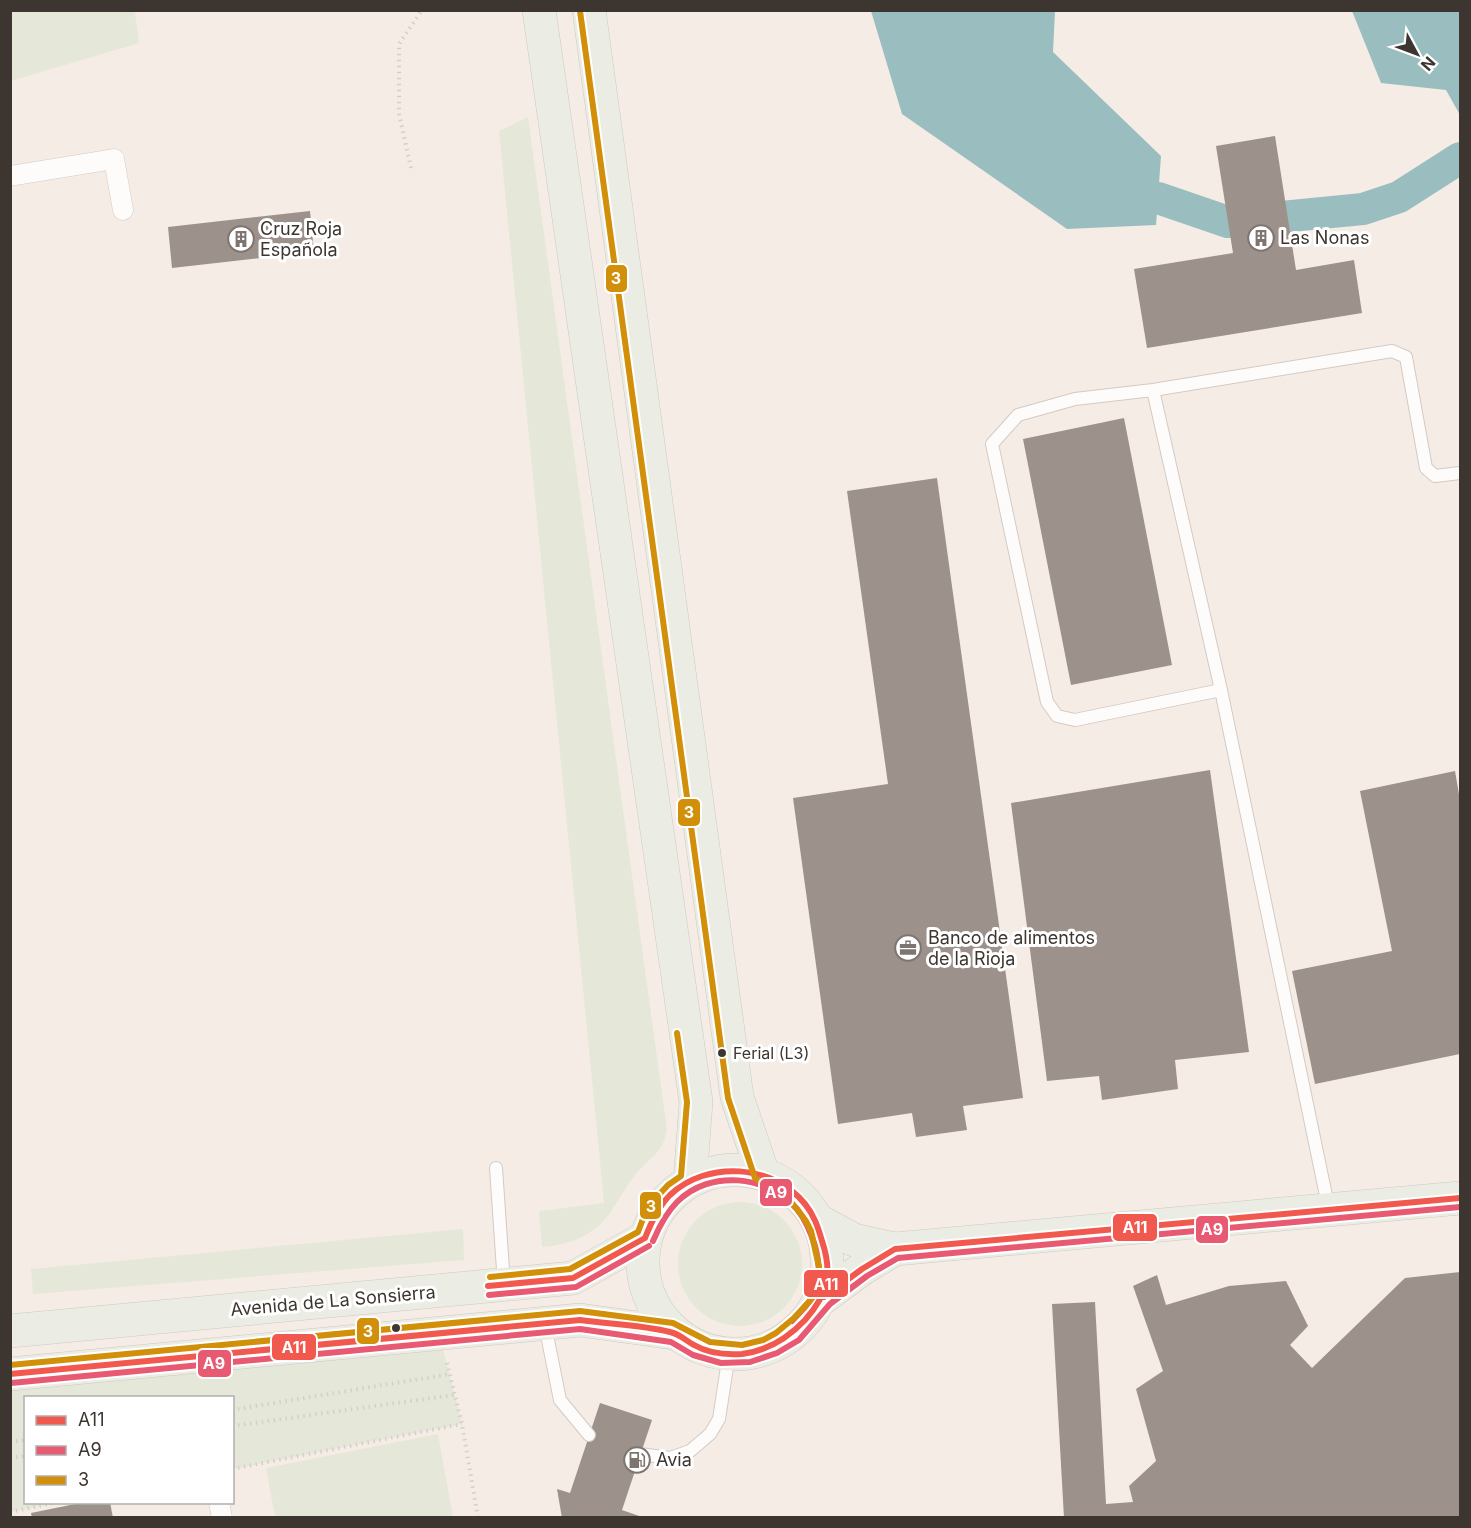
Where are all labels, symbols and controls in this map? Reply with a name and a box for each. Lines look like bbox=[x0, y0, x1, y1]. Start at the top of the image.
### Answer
north arrow bbox=[1387, 24, 1447, 84]
text: N bbox=[1417, 53, 1440, 75]
place label: Cruz Roja Española bbox=[260, 218, 342, 260]
building icon: Las Nonas bbox=[1246, 223, 1276, 253]
building icon: Cruz Roja Española bbox=[226, 224, 256, 254]
place label: Las Nonas bbox=[1280, 227, 1369, 248]
line badge: 3 bbox=[605, 264, 628, 293]
text: 3 bbox=[611, 268, 621, 288]
line badge: 3 bbox=[677, 798, 701, 827]
text: 3 bbox=[684, 802, 694, 822]
place label: Banco de alimentos de la Rioja bbox=[928, 927, 1095, 969]
office icon: Banco de alimentos de la Rioja bbox=[893, 933, 923, 963]
place label: Ferial (L3) bbox=[733, 1043, 809, 1063]
marker: Ferial (L3) bbox=[716, 1047, 728, 1059]
line badge: A9 bbox=[759, 1178, 793, 1207]
text: A9 bbox=[765, 1182, 787, 1202]
line badge: 3 bbox=[639, 1191, 662, 1220]
text: 3 bbox=[646, 1196, 656, 1216]
line badge: A11 bbox=[1112, 1213, 1158, 1242]
line badge: A9 bbox=[1195, 1215, 1229, 1244]
text: A11 bbox=[1123, 1217, 1147, 1237]
text: A9 bbox=[1201, 1219, 1223, 1239]
line badge: A11 bbox=[803, 1269, 849, 1298]
text: A11 bbox=[814, 1274, 838, 1294]
street label: Avenida de La Sonsierra bbox=[230, 1281, 436, 1320]
line badge: 3 bbox=[356, 1317, 380, 1345]
text: 3 bbox=[363, 1321, 373, 1341]
unlabelled marker bbox=[390, 1322, 402, 1334]
line badge: A11 bbox=[271, 1333, 317, 1361]
text: A11 bbox=[282, 1337, 306, 1357]
line badge: A9 bbox=[197, 1349, 232, 1378]
text: A9 bbox=[203, 1353, 225, 1373]
legend bbox=[24, 1396, 234, 1504]
text: A11 bbox=[78, 1409, 104, 1430]
text: A9 bbox=[78, 1439, 102, 1460]
fuel station icon: Avia bbox=[622, 1445, 652, 1475]
place label: Avia bbox=[656, 1449, 692, 1470]
text: 3 bbox=[78, 1469, 89, 1490]

